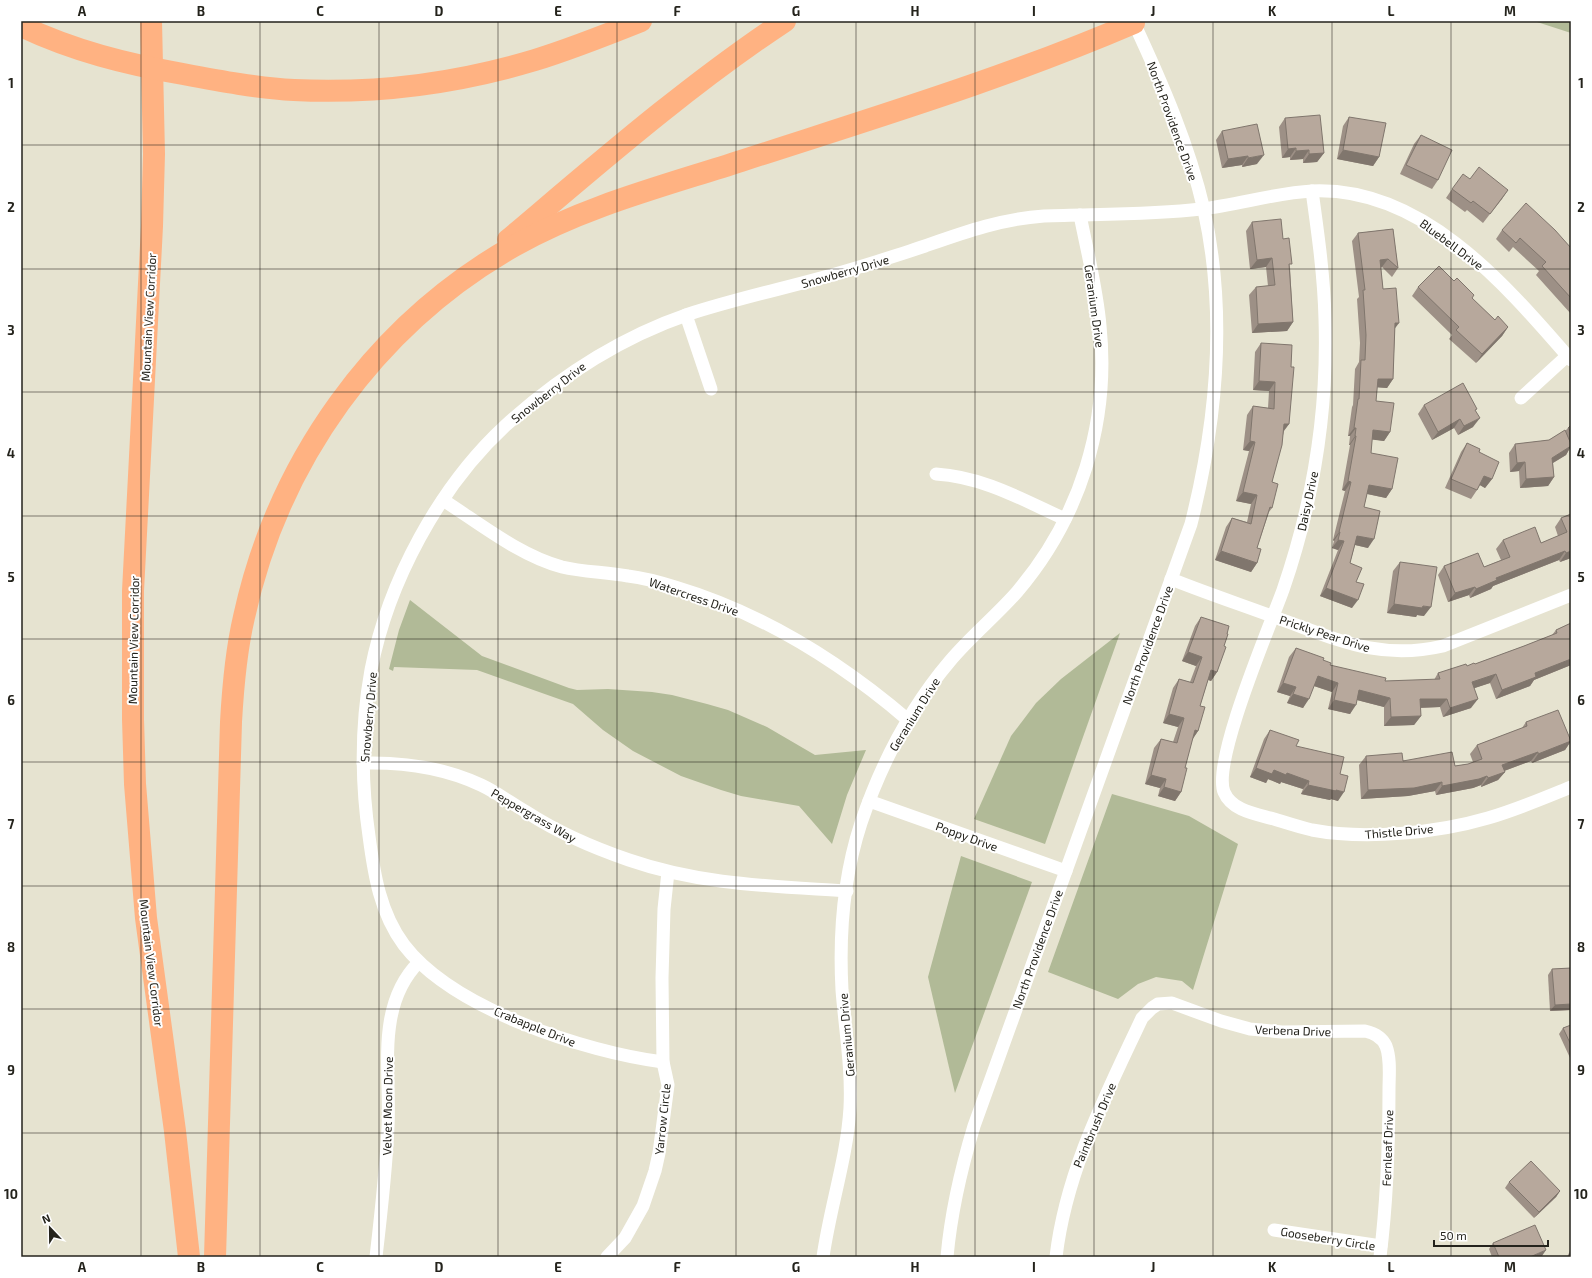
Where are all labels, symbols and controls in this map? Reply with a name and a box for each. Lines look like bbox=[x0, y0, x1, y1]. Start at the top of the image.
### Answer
text: A bbox=[78, 3, 87, 19]
text: B bbox=[197, 3, 205, 19]
text: C bbox=[316, 3, 324, 19]
text: D bbox=[435, 3, 444, 19]
text: E bbox=[554, 3, 562, 19]
text: F bbox=[673, 3, 681, 19]
text: G bbox=[792, 3, 800, 19]
text: H bbox=[911, 3, 920, 19]
text: I bbox=[1032, 3, 1036, 19]
text: J bbox=[1151, 3, 1155, 19]
text: K bbox=[1268, 3, 1277, 19]
text: L bbox=[1388, 3, 1395, 19]
text: M bbox=[1504, 3, 1516, 19]
street label: North Providence Drive bbox=[1145, 59, 1201, 183]
text: 1 bbox=[8, 75, 14, 91]
text: 1 bbox=[1578, 75, 1584, 91]
text: 2 bbox=[7, 199, 15, 215]
text: 2 bbox=[1577, 199, 1585, 215]
street label: Bluebell Drive bbox=[1418, 216, 1486, 272]
street label: Mountain View Corridor bbox=[138, 252, 158, 382]
street label: Snowberry Drive bbox=[800, 252, 890, 290]
street label: Geranium Drive bbox=[1082, 264, 1108, 348]
text: 3 bbox=[7, 322, 15, 338]
text: 3 bbox=[1577, 322, 1585, 338]
street label: Snowberry Drive bbox=[508, 359, 588, 425]
text: 4 bbox=[7, 445, 15, 461]
text: 4 bbox=[1577, 445, 1585, 461]
street label: Daisy Drive bbox=[1294, 470, 1320, 532]
text: 5 bbox=[7, 569, 15, 585]
text: 5 bbox=[1577, 569, 1585, 585]
street label: Watercress Drive bbox=[647, 574, 741, 618]
street label: Mountain View Corridor bbox=[125, 575, 141, 704]
street label: North Providence Drive bbox=[1119, 583, 1175, 707]
street label: Prickly Pear Drive bbox=[1278, 612, 1372, 654]
street label: Snowberry Drive bbox=[357, 671, 379, 763]
street label: Geranium Drive bbox=[886, 675, 942, 753]
text: 6 bbox=[7, 692, 15, 708]
text: 6 bbox=[1577, 692, 1585, 708]
street label: Peppergrass Way bbox=[489, 785, 579, 845]
text: 7 bbox=[8, 816, 15, 832]
text: 7 bbox=[1578, 816, 1585, 832]
street label: Poppy Drive bbox=[934, 818, 1000, 854]
street label: Thistle Drive bbox=[1364, 821, 1434, 841]
street label: North Providence Drive bbox=[1009, 887, 1065, 1011]
street label: Mountain View Corridor bbox=[137, 898, 167, 1028]
text: 8 bbox=[7, 939, 15, 955]
text: 8 bbox=[1577, 939, 1585, 955]
street label: Geranium Drive bbox=[835, 993, 857, 1077]
street label: Crabapple Drive bbox=[492, 1003, 578, 1049]
street label: Verbena Drive bbox=[1255, 1022, 1331, 1038]
street label: Velvet Moon Drive bbox=[379, 1056, 395, 1156]
text: 9 bbox=[7, 1062, 15, 1078]
text: 9 bbox=[1577, 1062, 1585, 1078]
street label: Paintbrush Drive bbox=[1070, 1080, 1118, 1170]
street label: Yarrow Circle bbox=[651, 1083, 673, 1155]
street label: Fernleaf Drive bbox=[1379, 1109, 1395, 1187]
text: 10 bbox=[4, 1186, 18, 1202]
text: 10 bbox=[1574, 1186, 1588, 1202]
north arrow bbox=[30, 1208, 70, 1248]
text: N bbox=[40, 1211, 52, 1226]
scale bar bbox=[1434, 1222, 1548, 1248]
street label: Gooseberry Circle bbox=[1280, 1224, 1376, 1252]
text: 50 m bbox=[1440, 1228, 1467, 1242]
text: A bbox=[78, 1259, 87, 1275]
text: B bbox=[197, 1259, 205, 1275]
text: C bbox=[316, 1259, 324, 1275]
text: D bbox=[435, 1259, 444, 1275]
text: E bbox=[554, 1259, 562, 1275]
text: F bbox=[673, 1259, 681, 1275]
text: G bbox=[792, 1259, 800, 1275]
text: H bbox=[911, 1259, 920, 1275]
text: I bbox=[1032, 1259, 1036, 1275]
text: J bbox=[1151, 1259, 1155, 1275]
text: K bbox=[1268, 1259, 1277, 1275]
text: L bbox=[1388, 1259, 1395, 1275]
text: M bbox=[1504, 1259, 1516, 1275]

